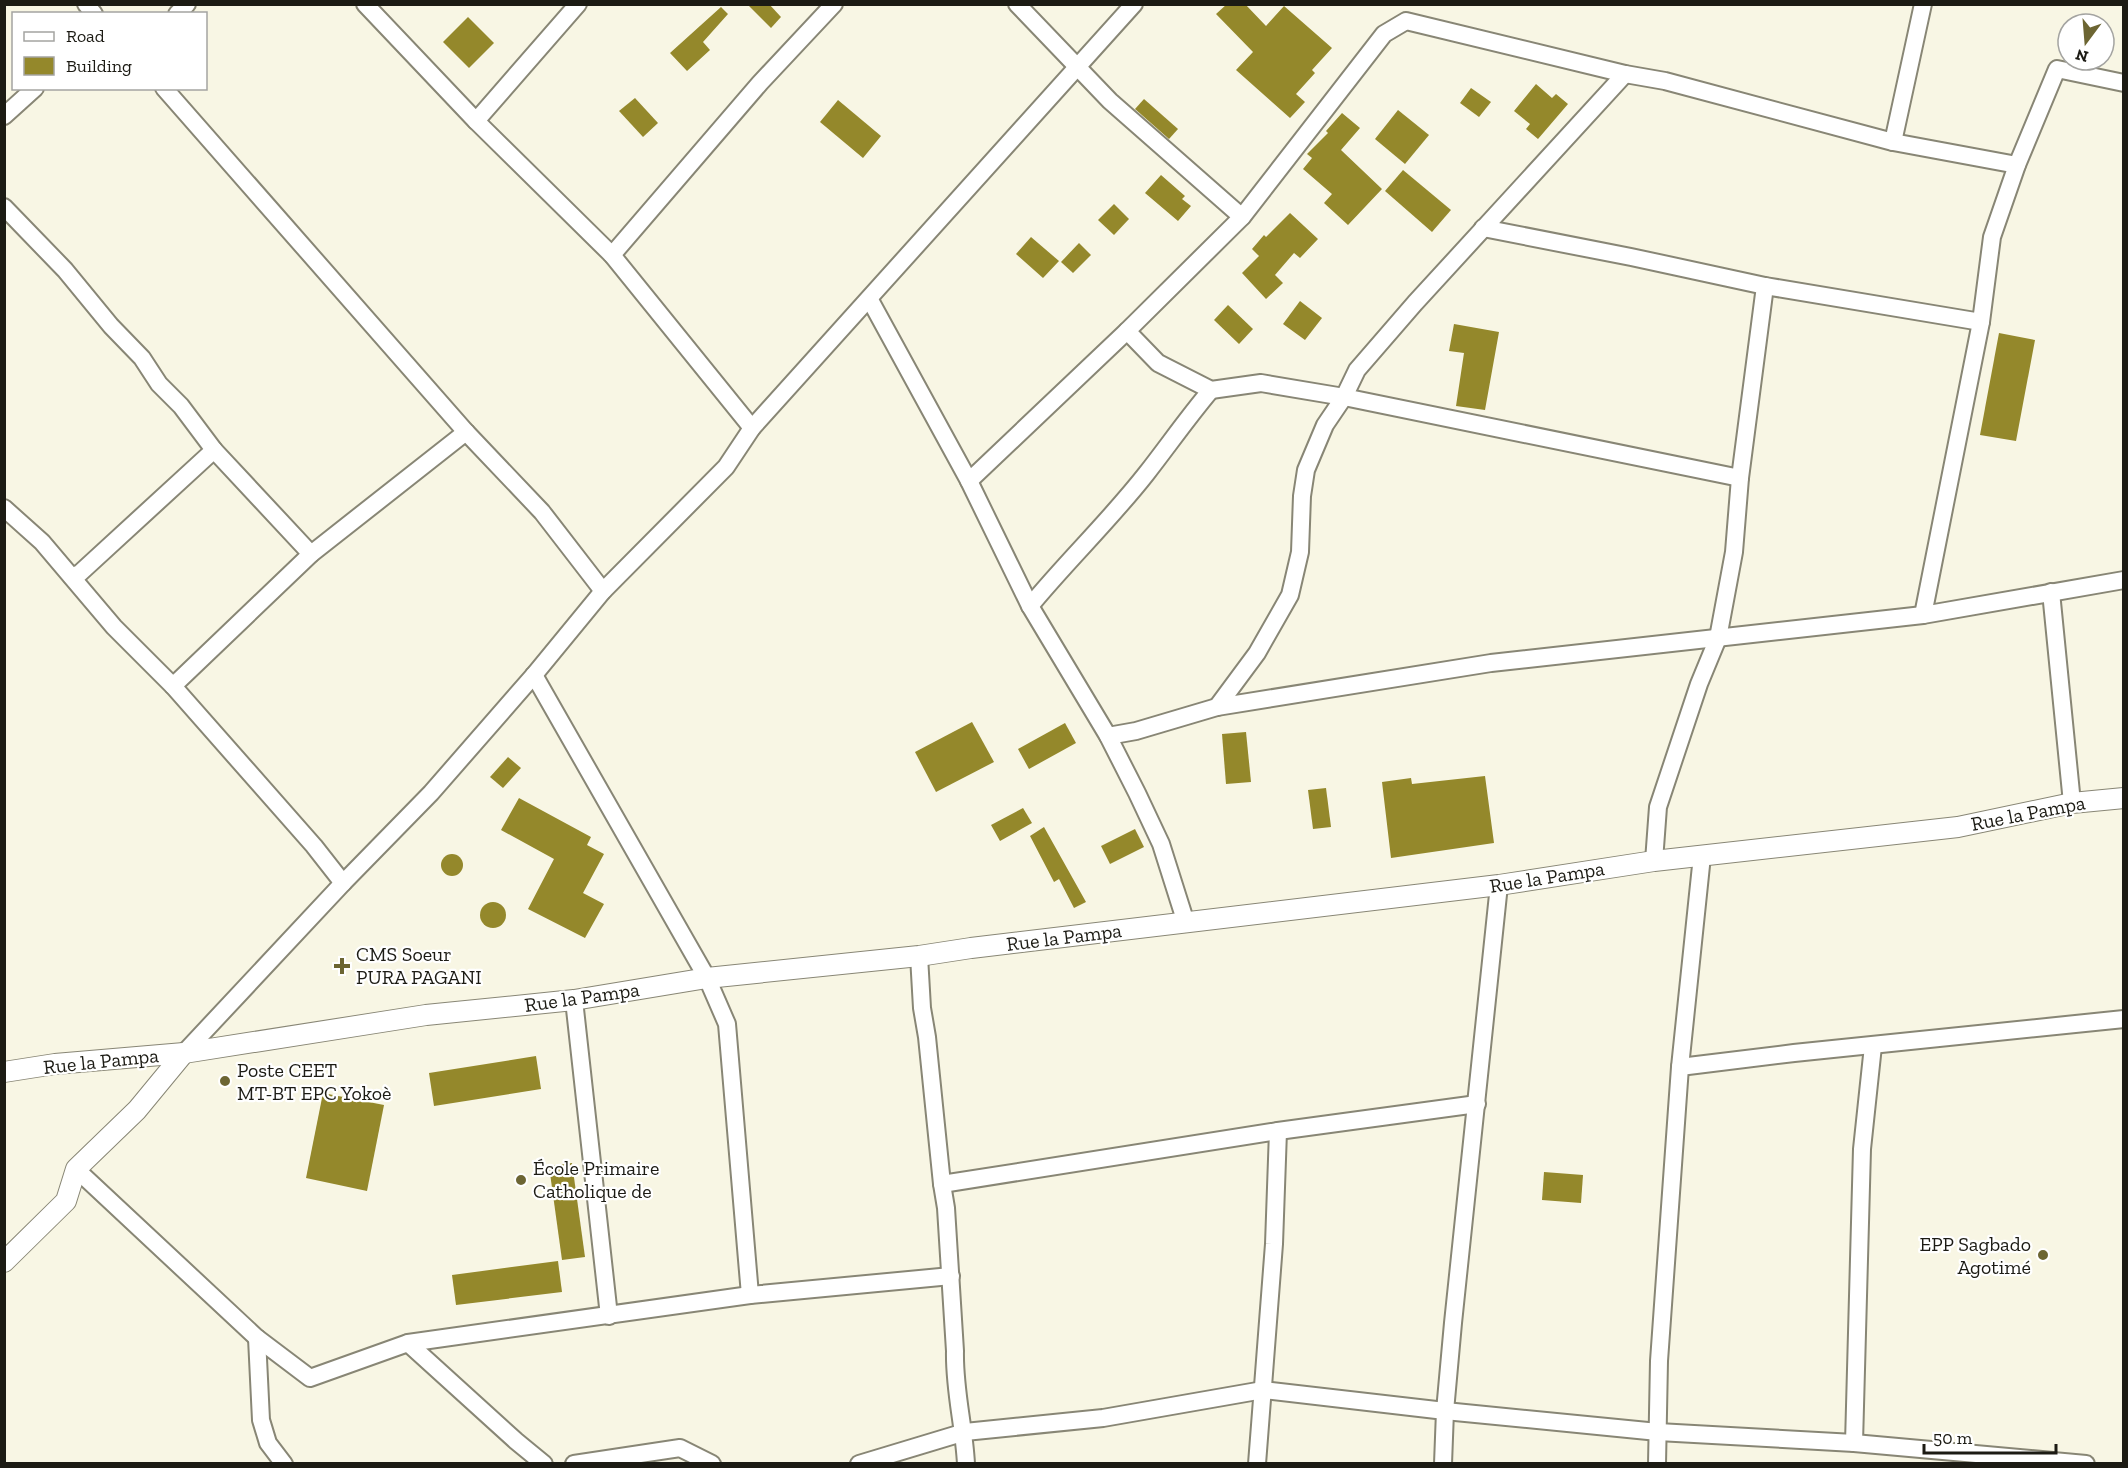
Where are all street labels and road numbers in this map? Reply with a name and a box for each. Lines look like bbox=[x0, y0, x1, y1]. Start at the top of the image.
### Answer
street label: Rue la Pampa bbox=[1969, 790, 2088, 836]
street label: Rue la Pampa bbox=[1488, 856, 1606, 898]
street label: Rue la Pampa bbox=[1005, 918, 1123, 956]
street label: Rue la Pampa bbox=[523, 977, 641, 1017]
street label: Rue la Pampa bbox=[42, 1043, 160, 1079]

